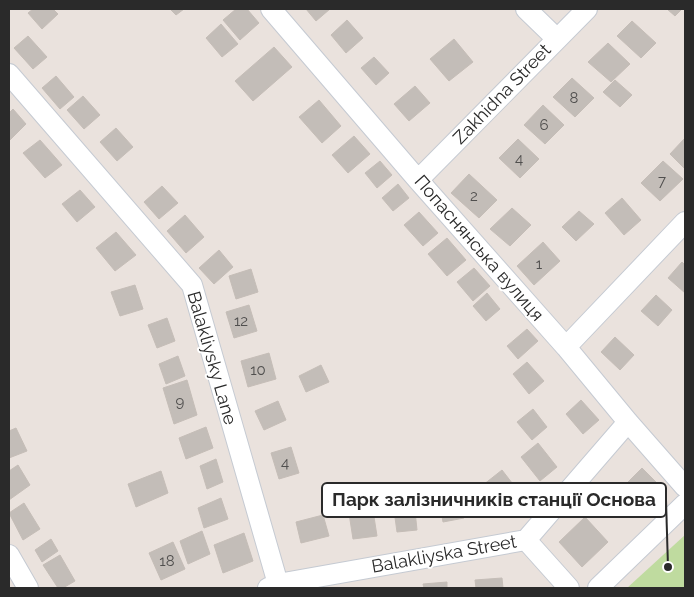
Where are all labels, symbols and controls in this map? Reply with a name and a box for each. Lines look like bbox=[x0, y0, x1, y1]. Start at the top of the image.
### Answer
street label: Zakhidna Street bbox=[449, 39, 555, 148]
house number: 8 bbox=[570, 89, 579, 107]
house number: 6 bbox=[539, 116, 549, 134]
house number: 4 bbox=[515, 150, 523, 168]
street label: Попаснянська вулиця bbox=[410, 171, 548, 325]
house number: 7 bbox=[658, 172, 666, 190]
house number: 2 bbox=[470, 187, 478, 205]
house number: 1 bbox=[536, 255, 543, 273]
street label: Balakliysky Lane bbox=[183, 289, 242, 427]
house number: 12 bbox=[234, 312, 248, 330]
house number: 10 bbox=[250, 361, 266, 379]
house number: 9 bbox=[176, 393, 185, 411]
house number: 4 bbox=[281, 454, 289, 472]
callout: Парк залізничників станції Основа bbox=[322, 483, 666, 517]
text: Парк залізничників станції Основа bbox=[332, 488, 656, 510]
street label: Balakliyska Street bbox=[370, 530, 518, 577]
house number: 18 bbox=[159, 552, 175, 570]

